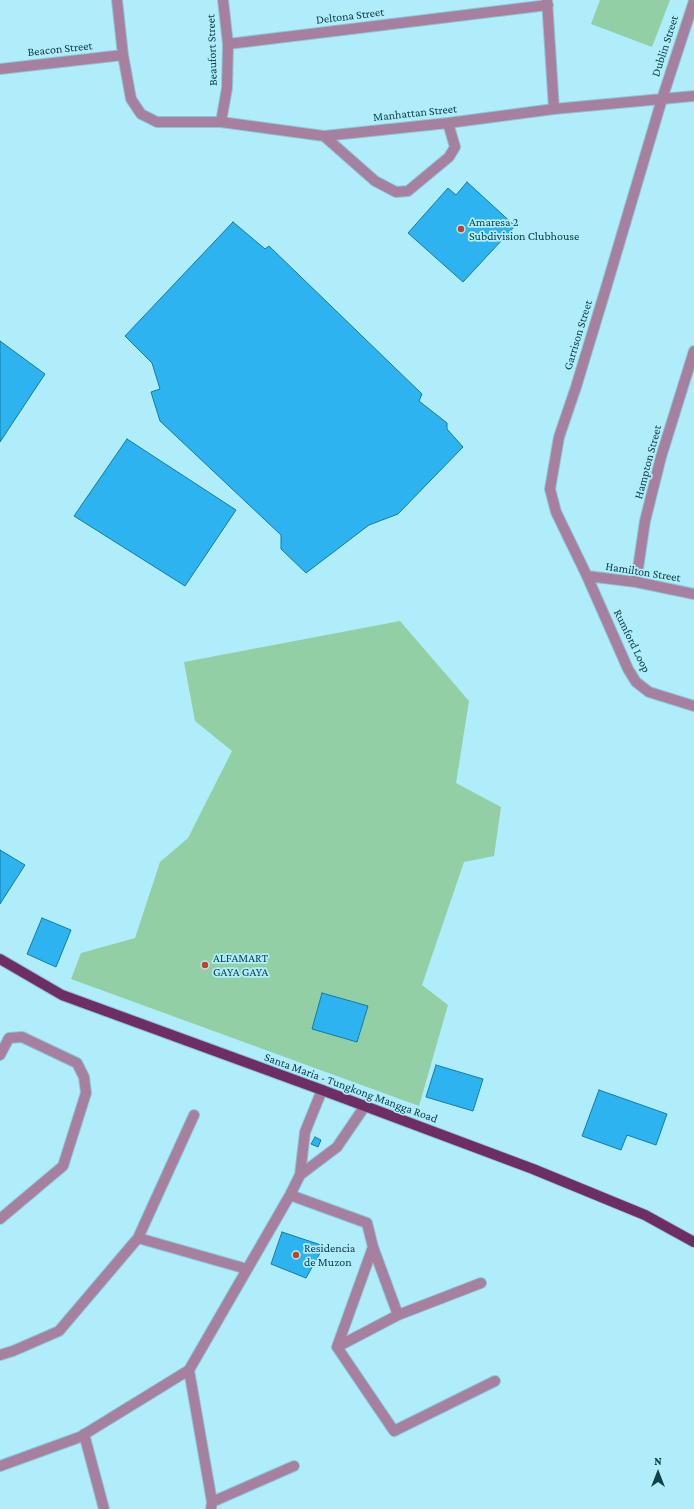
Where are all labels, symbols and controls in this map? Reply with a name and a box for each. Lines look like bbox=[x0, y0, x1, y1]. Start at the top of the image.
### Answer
street label: Deltona Street bbox=[315, 5, 385, 27]
street label: Beaufort Street bbox=[204, 14, 220, 86]
street label: Dublin Street bbox=[648, 14, 682, 78]
street label: Beacon Street bbox=[27, 38, 93, 60]
street label: Manhattan Street bbox=[372, 101, 458, 125]
place label: Amaresa 2 Subdivision Clubhouse bbox=[469, 215, 579, 243]
marker: Amaresa 2 Subdivision Clubhouse bbox=[456, 224, 466, 234]
street label: Garrison Street bbox=[561, 298, 595, 372]
street label: Hampton Street bbox=[631, 423, 665, 501]
street label: Hamilton Street bbox=[604, 559, 682, 585]
street label: Rumford Loop bbox=[610, 607, 654, 675]
place label: ALFAMART GAYA GAYA bbox=[213, 951, 268, 979]
marker: ALFAMART GAYA GAYA bbox=[200, 960, 210, 970]
street label: Santa Maria - Tungkong Mangga Road bbox=[262, 1050, 440, 1126]
place label: Residencia de Muzon bbox=[304, 1241, 355, 1269]
marker: Residencia de Muzon bbox=[291, 1250, 301, 1260]
north arrow bbox=[638, 1453, 678, 1493]
text: N bbox=[654, 1455, 662, 1467]

